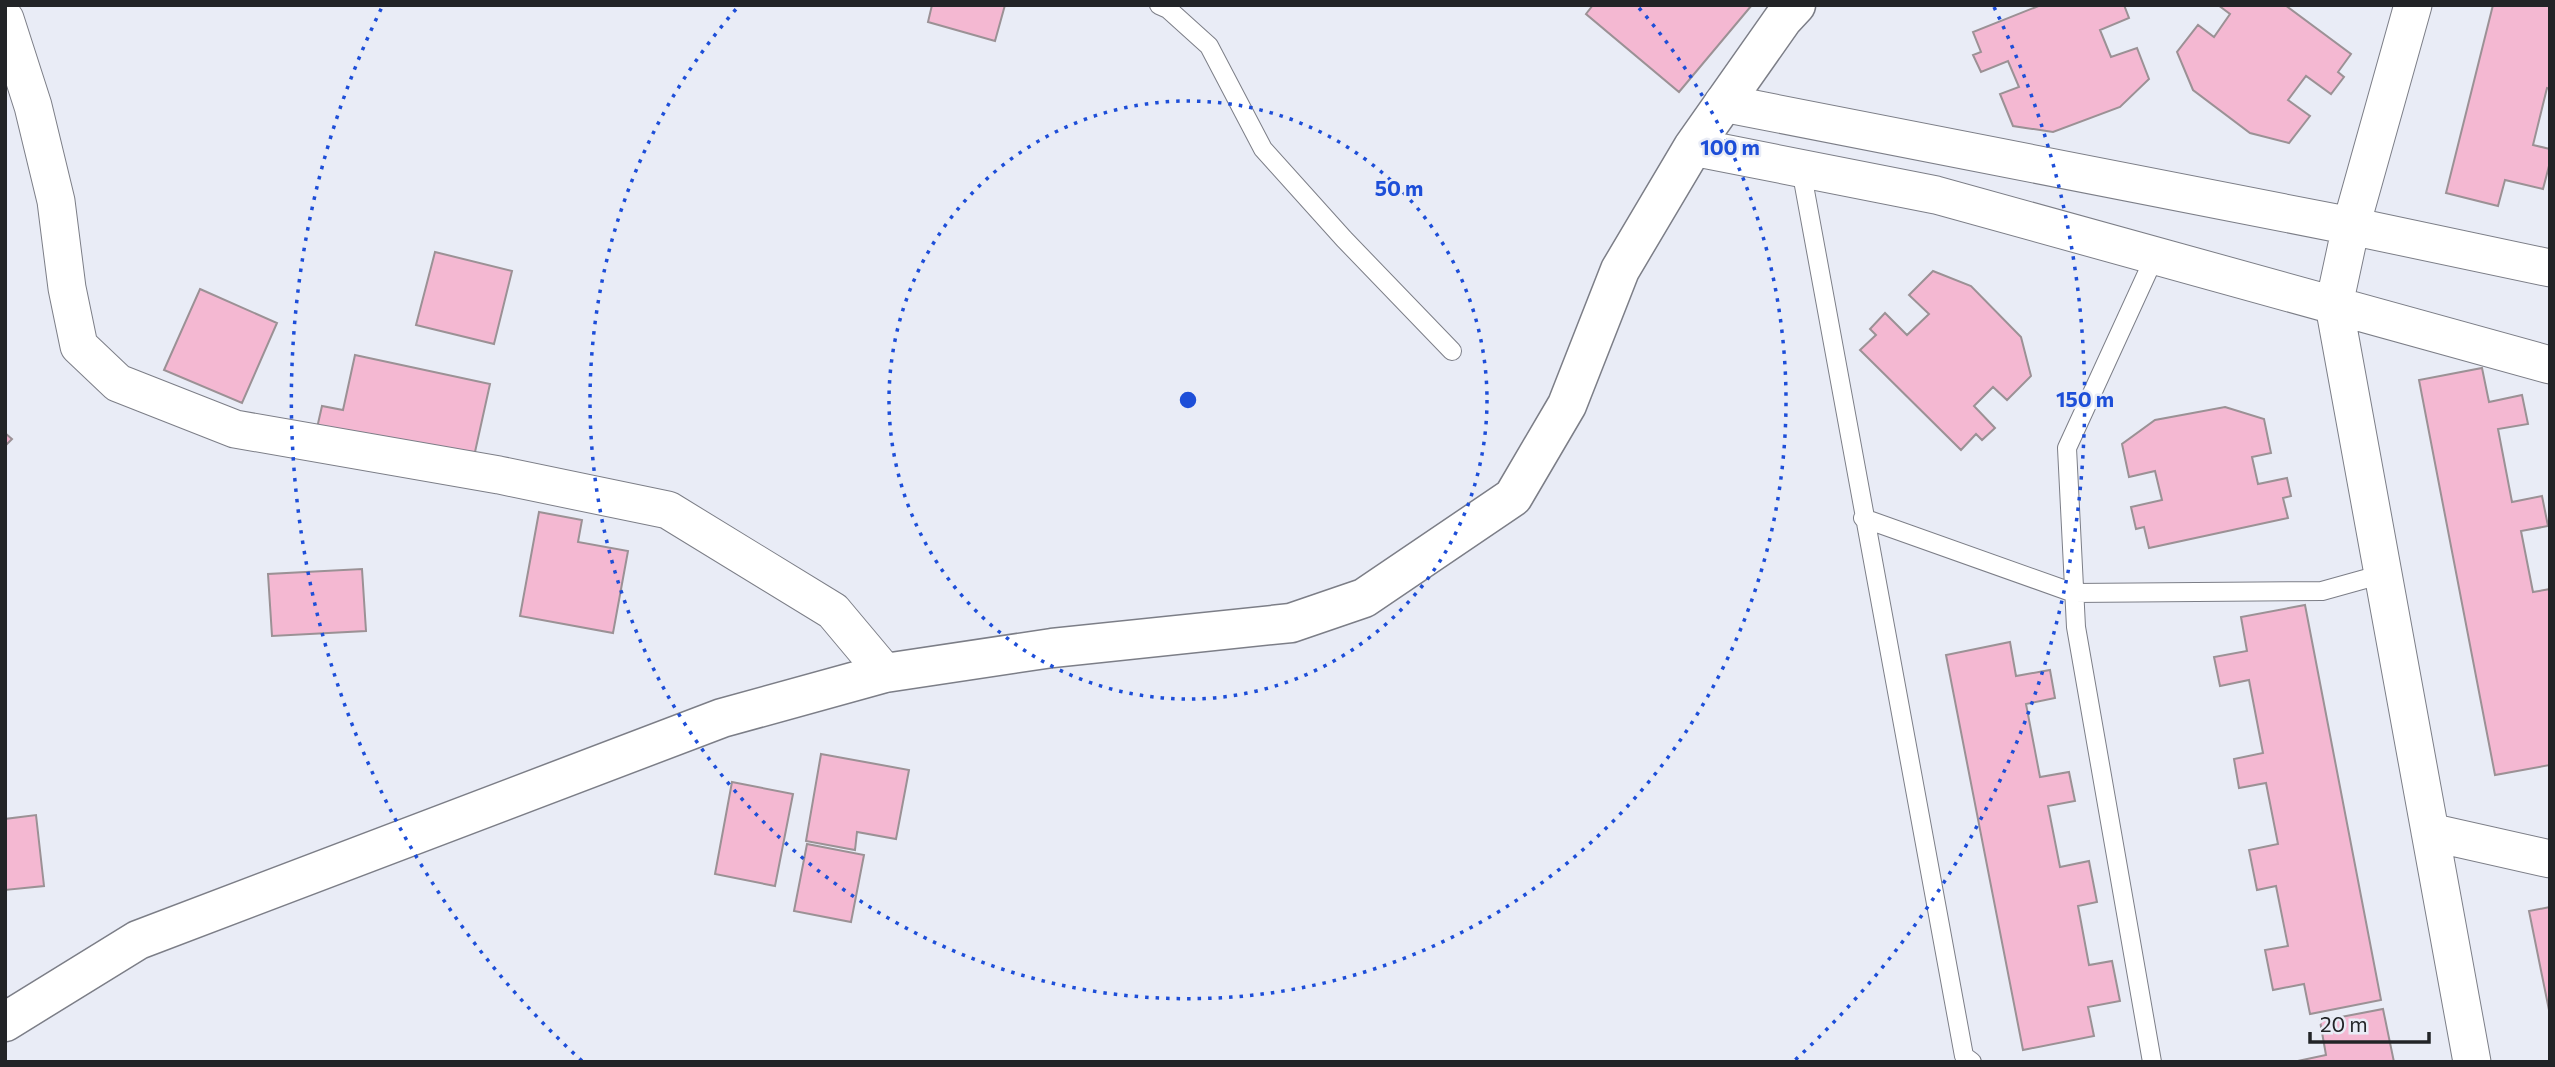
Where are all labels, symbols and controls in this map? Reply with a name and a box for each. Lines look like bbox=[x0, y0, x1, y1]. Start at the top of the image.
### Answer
text: 100 m bbox=[1700, 134, 1760, 159]
text: 50 m bbox=[1375, 175, 1423, 200]
text: 150 m bbox=[2056, 386, 2114, 411]
centre of rings bbox=[1176, 388, 1200, 412]
scale bar bbox=[2310, 1000, 2429, 1044]
text: 20 m bbox=[2320, 1011, 2368, 1036]

